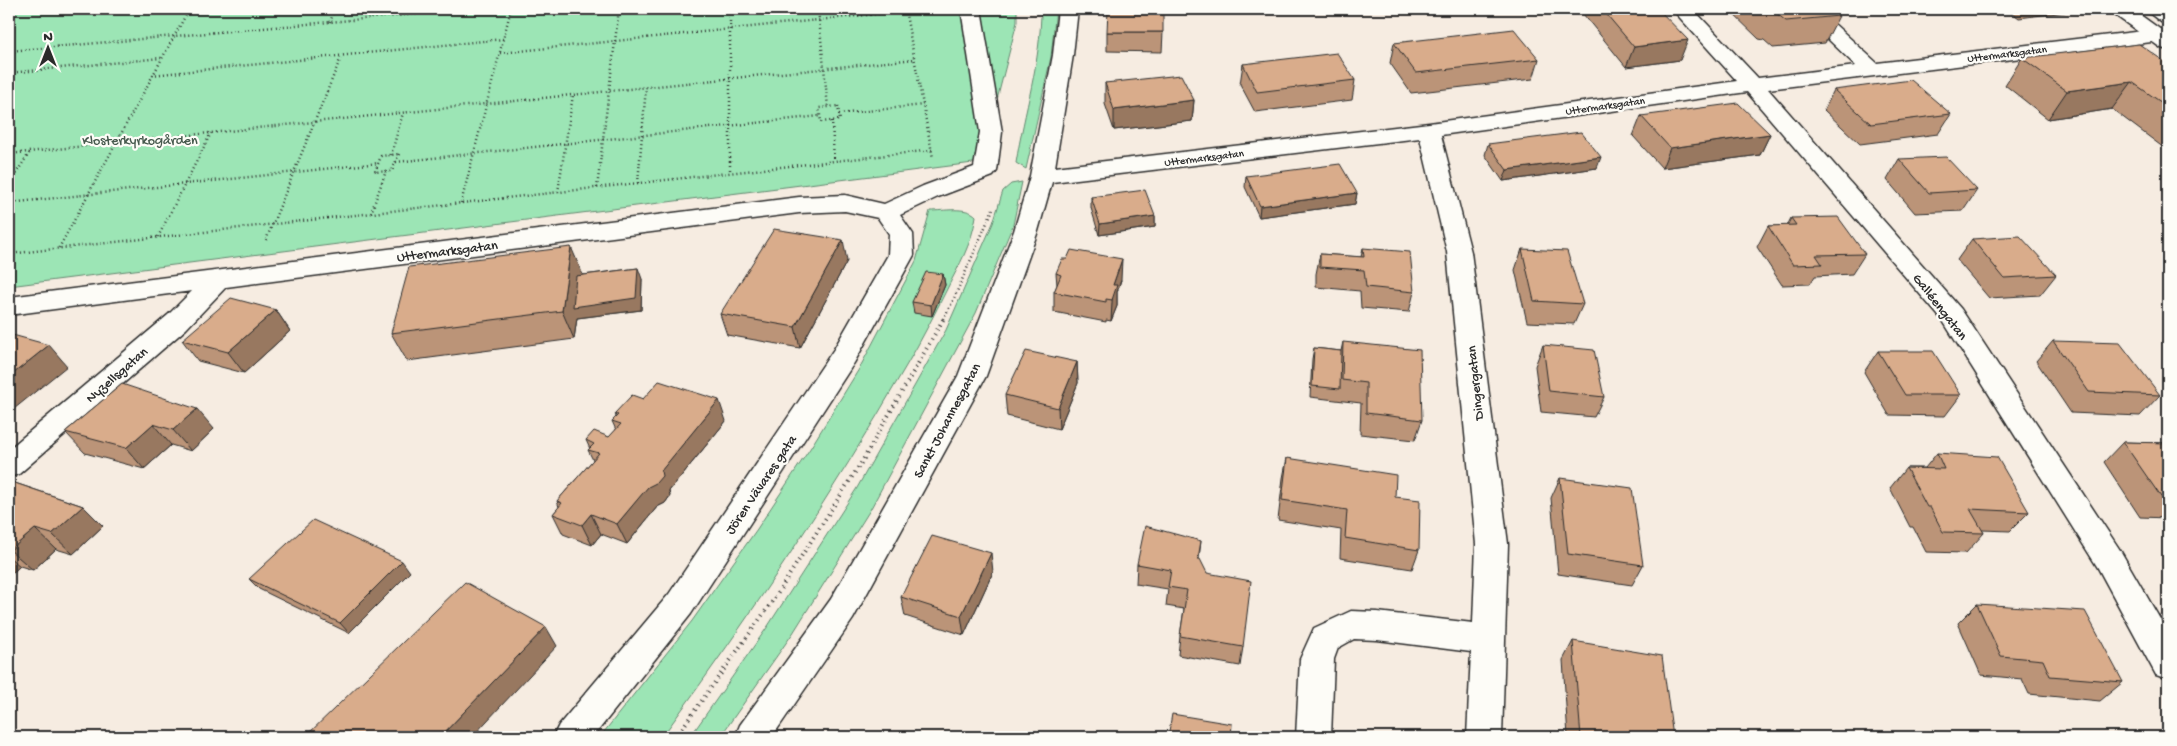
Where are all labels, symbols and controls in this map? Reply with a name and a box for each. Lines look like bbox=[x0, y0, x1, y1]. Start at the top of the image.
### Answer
north arrow bbox=[22, 22, 72, 72]
text: N bbox=[43, 29, 53, 46]
street label: Uttermarksgatan bbox=[1967, 44, 2048, 66]
street label: Uttermarksgatan bbox=[1565, 95, 1646, 118]
park label: Klosterkyrkogården bbox=[82, 133, 198, 150]
street label: Uttermarksgatan bbox=[1164, 148, 1245, 170]
street label: Uttermarksgatan bbox=[396, 238, 499, 267]
street label: Galléengatan bbox=[1908, 271, 1970, 344]
street label: Nyzellsgatan bbox=[83, 344, 152, 407]
street label: Dingergatan bbox=[1464, 344, 1489, 422]
street label: Sankt Johannesgatan bbox=[911, 360, 986, 482]
street label: Jören Vävares gata bbox=[723, 431, 802, 538]

